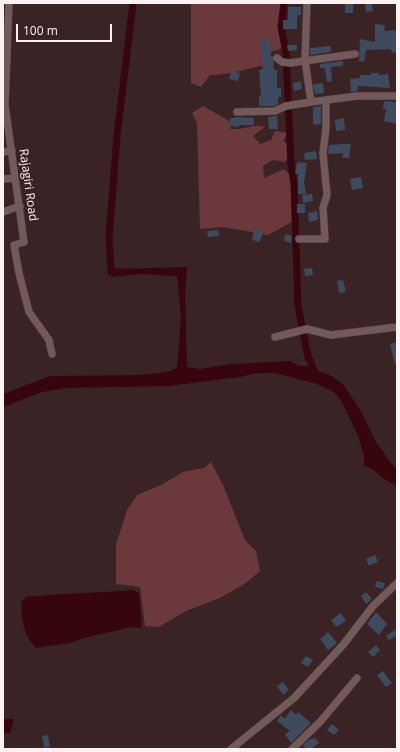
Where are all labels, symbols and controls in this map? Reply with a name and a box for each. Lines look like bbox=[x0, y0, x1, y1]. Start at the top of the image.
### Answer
scale bar bbox=[18, 16, 114, 42]
text: 100 m bbox=[23, 22, 58, 39]
street label: Rajagiri Road bbox=[16, 148, 40, 222]

